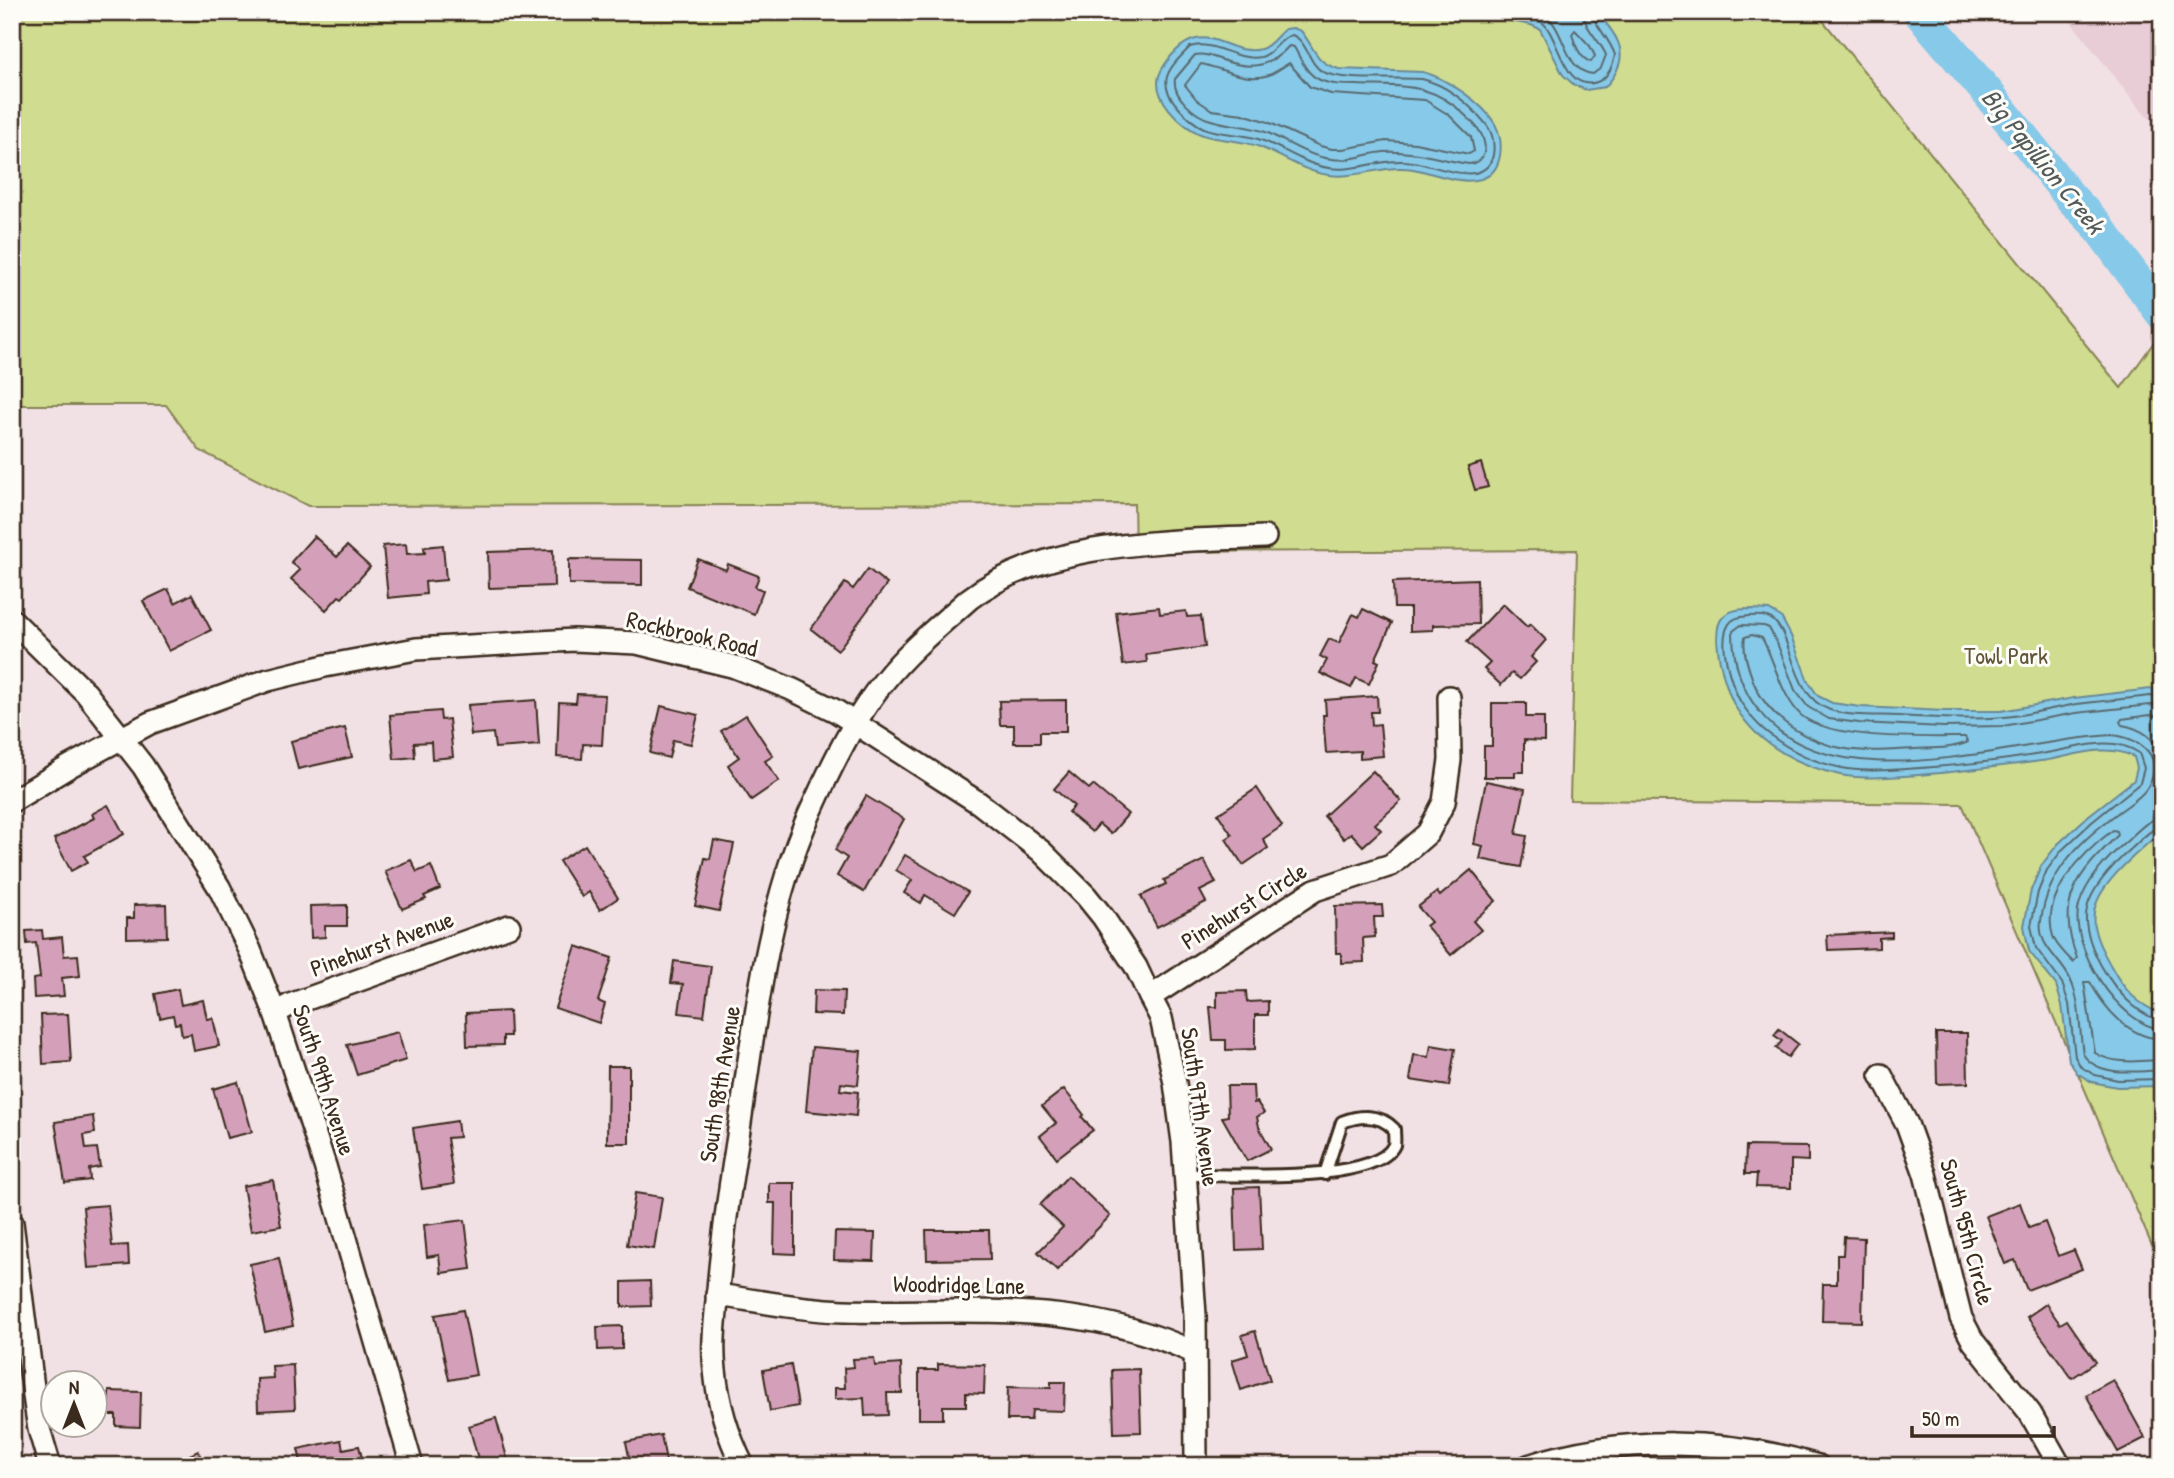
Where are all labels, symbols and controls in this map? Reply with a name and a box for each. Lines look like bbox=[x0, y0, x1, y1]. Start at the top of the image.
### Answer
water label: Big Papillion Creek bbox=[1973, 81, 2114, 243]
street label: Rockbrook Road bbox=[624, 602, 761, 664]
park label: Towl Park bbox=[1964, 639, 2048, 671]
street label: Pinehurst Circle bbox=[1175, 854, 1313, 956]
street label: Pinehurst Avenue bbox=[306, 902, 458, 984]
street label: South 99th Avenue bbox=[286, 1000, 364, 1159]
street label: South 98th Avenue bbox=[691, 1003, 747, 1164]
street label: South 97th Avenue bbox=[1174, 1026, 1228, 1189]
street label: South 95th Circle bbox=[1933, 1155, 2003, 1309]
street label: Woodridge Lane bbox=[893, 1267, 1026, 1301]
north arrow bbox=[38, 1370, 108, 1440]
text: N bbox=[69, 1374, 79, 1400]
scale bar bbox=[1912, 1394, 2053, 1438]
text: 50 m bbox=[1922, 1404, 1959, 1433]

